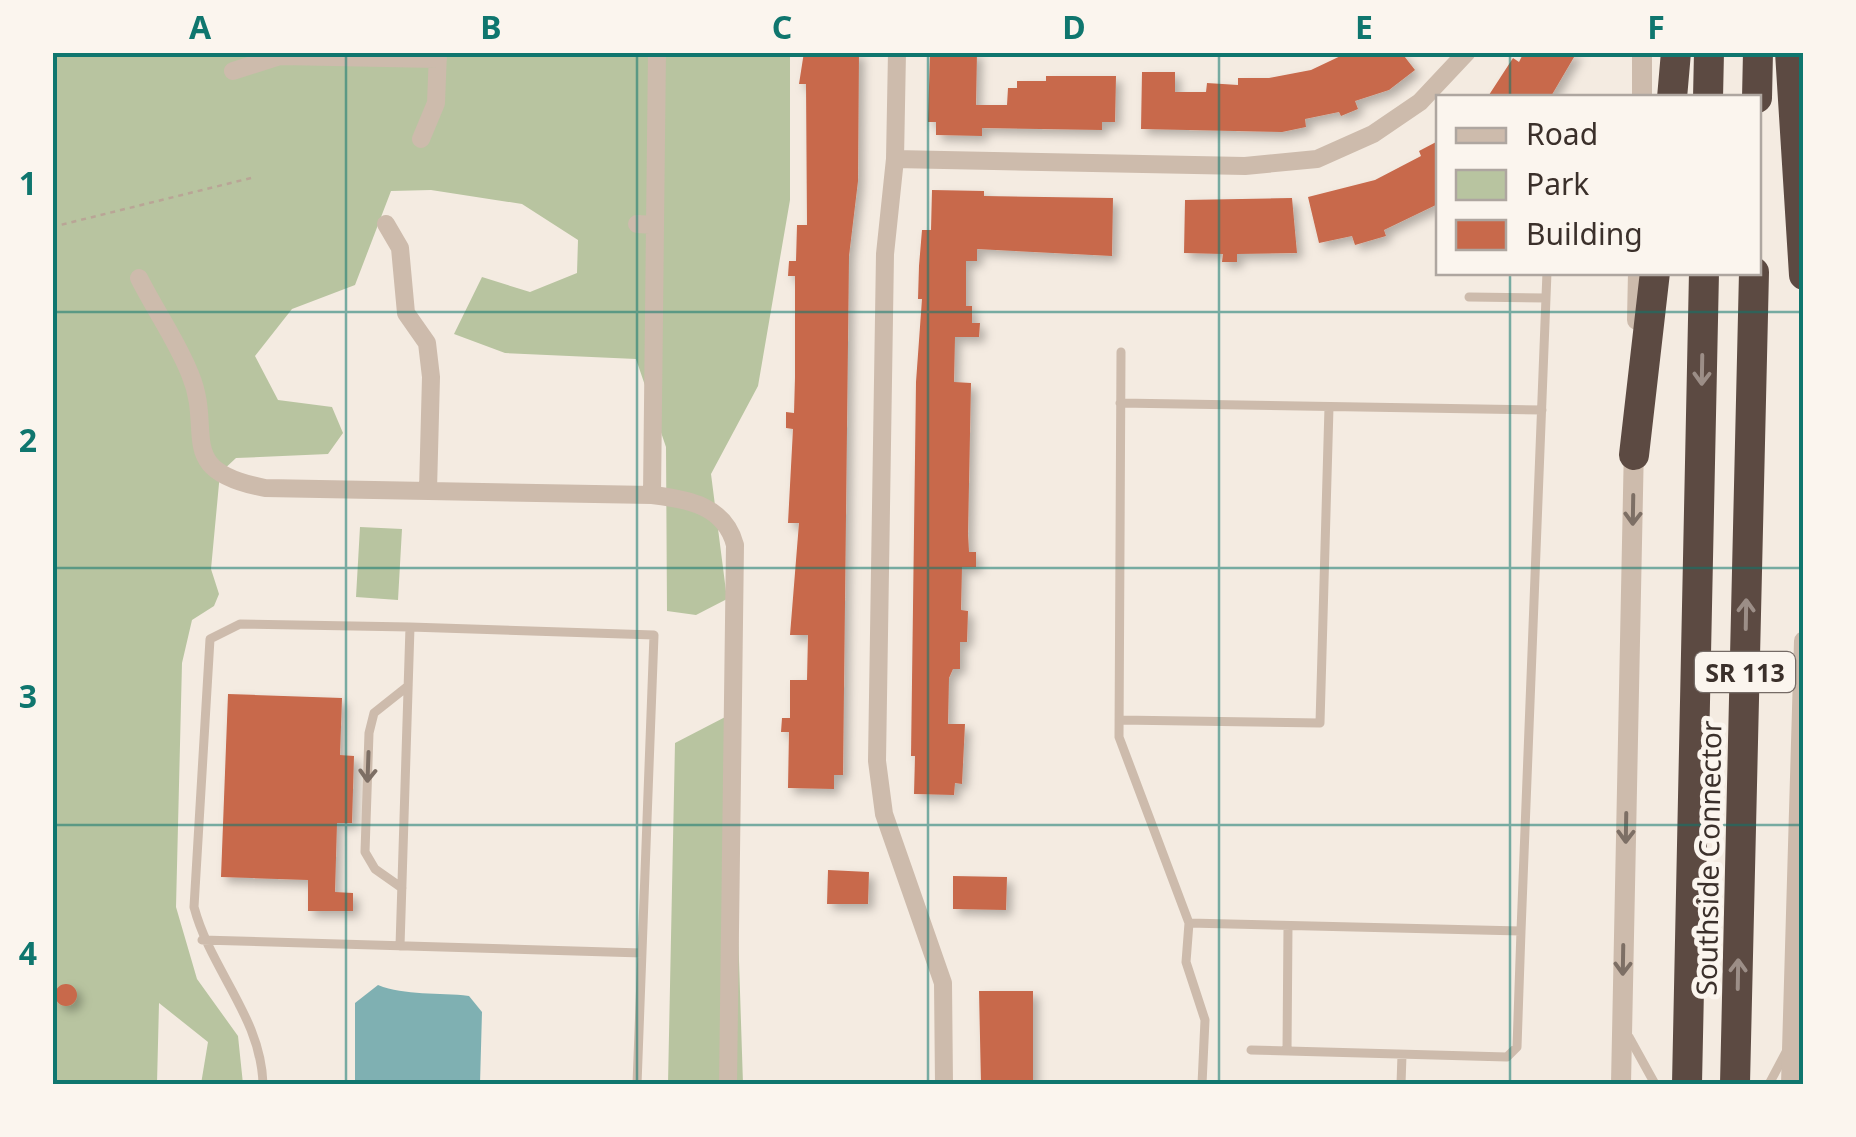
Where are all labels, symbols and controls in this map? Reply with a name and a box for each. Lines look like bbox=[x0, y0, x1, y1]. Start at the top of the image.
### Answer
text: A bbox=[189, 5, 212, 48]
text: B bbox=[480, 5, 502, 48]
text: C bbox=[772, 5, 792, 48]
text: D bbox=[1062, 5, 1086, 48]
text: E bbox=[1355, 5, 1373, 48]
text: F bbox=[1647, 5, 1665, 48]
legend bbox=[1436, 95, 1761, 275]
text: Road bbox=[1526, 113, 1598, 154]
text: 1 bbox=[19, 161, 37, 204]
text: Park bbox=[1526, 163, 1589, 204]
text: Building bbox=[1526, 213, 1643, 254]
one-way arrow bbox=[1693, 353, 1712, 385]
text: 2 bbox=[19, 418, 37, 461]
one-way arrow bbox=[1623, 493, 1642, 525]
one-way arrow bbox=[1736, 598, 1756, 630]
road number: SR 113 bbox=[1695, 652, 1795, 692]
text: 3 bbox=[19, 674, 37, 717]
street label: Southside Connector bbox=[1687, 720, 1729, 996]
one-way arrow bbox=[358, 750, 377, 782]
one-way arrow bbox=[1616, 811, 1635, 843]
text: 4 bbox=[19, 931, 37, 974]
one-way arrow bbox=[1614, 944, 1633, 976]
one-way arrow bbox=[1728, 958, 1747, 990]

